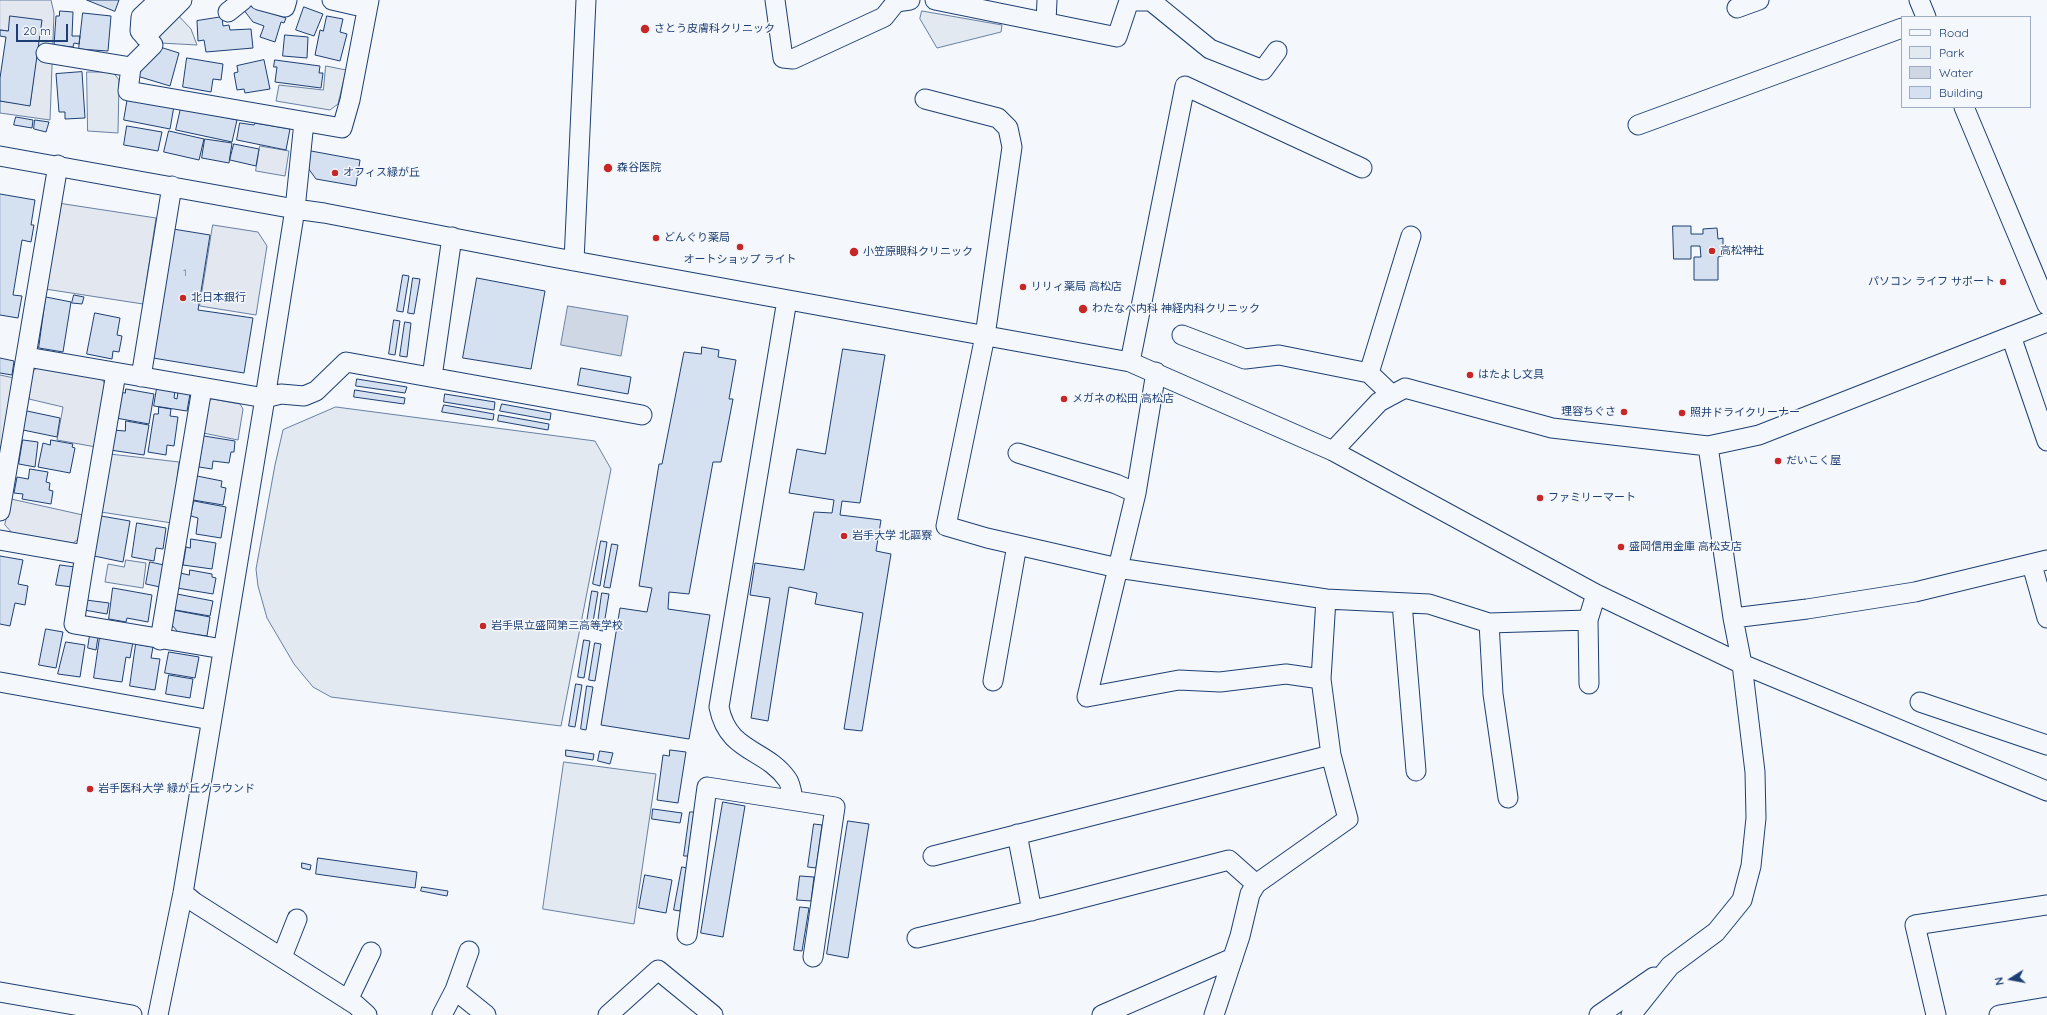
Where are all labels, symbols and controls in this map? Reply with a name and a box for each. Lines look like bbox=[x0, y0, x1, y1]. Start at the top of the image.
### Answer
scale bar bbox=[18, 16, 70, 42]
legend bbox=[1901, 16, 2031, 108]
place label: さとう皮膚科クリニック bbox=[654, 22, 775, 36]
text: 20 m bbox=[23, 23, 51, 38]
marker: さとう皮膚科クリニック bbox=[639, 23, 651, 35]
text: Road bbox=[1939, 25, 1969, 40]
text: Park bbox=[1939, 45, 1964, 60]
text: Water bbox=[1939, 65, 1973, 80]
text: Building bbox=[1939, 85, 1983, 100]
place label: 森谷医院 bbox=[617, 161, 661, 175]
marker: 森谷医院 bbox=[602, 162, 614, 174]
place label: オフィス緑が丘 bbox=[343, 166, 420, 180]
marker: オフィス緑が丘 bbox=[330, 168, 340, 178]
place label: どんぐり薬局 bbox=[664, 231, 730, 245]
marker: どんぐり薬局 bbox=[651, 233, 661, 243]
marker: オートショップ ライト bbox=[735, 242, 745, 252]
place label: 高松神社 bbox=[1720, 244, 1764, 258]
place label: 小笠原眼科クリニック bbox=[863, 245, 973, 259]
marker: 小笠原眼科クリニック bbox=[848, 246, 860, 258]
marker: 高松神社 bbox=[1707, 246, 1717, 256]
place label: オートショップ ライト bbox=[683, 253, 797, 267]
house number: 1 bbox=[183, 268, 187, 278]
place label: パソコン ライフ サポート bbox=[1868, 275, 1995, 289]
marker: パソコン ライフ サポート bbox=[1998, 277, 2008, 287]
place label: リリィ薬局 高松店 bbox=[1031, 280, 1122, 294]
marker: リリィ薬局 高松店 bbox=[1018, 282, 1028, 292]
place label: 北日本銀行 bbox=[191, 291, 246, 305]
marker: 北日本銀行 bbox=[178, 293, 188, 303]
place label: わたなべ内科 神経内科クリニック bbox=[1092, 302, 1260, 316]
marker: わたなべ内科 神経内科クリニック bbox=[1077, 303, 1089, 315]
place label: はたよし文具 bbox=[1478, 368, 1544, 382]
marker: はたよし文具 bbox=[1465, 370, 1475, 380]
place label: メガネの松田 高松店 bbox=[1072, 392, 1174, 406]
marker: メガネの松田 高松店 bbox=[1059, 394, 1069, 404]
place label: 理容ちぐさ bbox=[1561, 405, 1616, 419]
place label: 照井ドライクリーナー bbox=[1690, 406, 1800, 420]
marker: 理容ちぐさ bbox=[1619, 407, 1629, 417]
marker: 照井ドライクリーナー bbox=[1677, 408, 1687, 418]
place label: だいこく屋 bbox=[1786, 454, 1841, 468]
marker: だいこく屋 bbox=[1773, 456, 1783, 466]
place label: ファミリーマート bbox=[1548, 491, 1636, 505]
marker: ファミリーマート bbox=[1535, 493, 1545, 503]
place label: 岩手大学 北謳寮 bbox=[852, 529, 932, 543]
marker: 岩手大学 北謳寮 bbox=[839, 531, 849, 541]
place label: 盛岡信用金庫 高松支店 bbox=[1629, 540, 1742, 554]
marker: 盛岡信用金庫 高松支店 bbox=[1616, 542, 1626, 552]
place label: 岩手県立盛岡第三高等学校 bbox=[491, 619, 623, 633]
marker: 岩手県立盛岡第三高等学校 bbox=[478, 621, 488, 631]
place label: 岩手医科大学 緑が丘グラウンド bbox=[98, 782, 255, 796]
marker: 岩手医科大学 緑が丘グラウンド bbox=[85, 784, 95, 794]
north arrow bbox=[1991, 959, 2031, 999]
text: N bbox=[1992, 976, 2007, 987]

